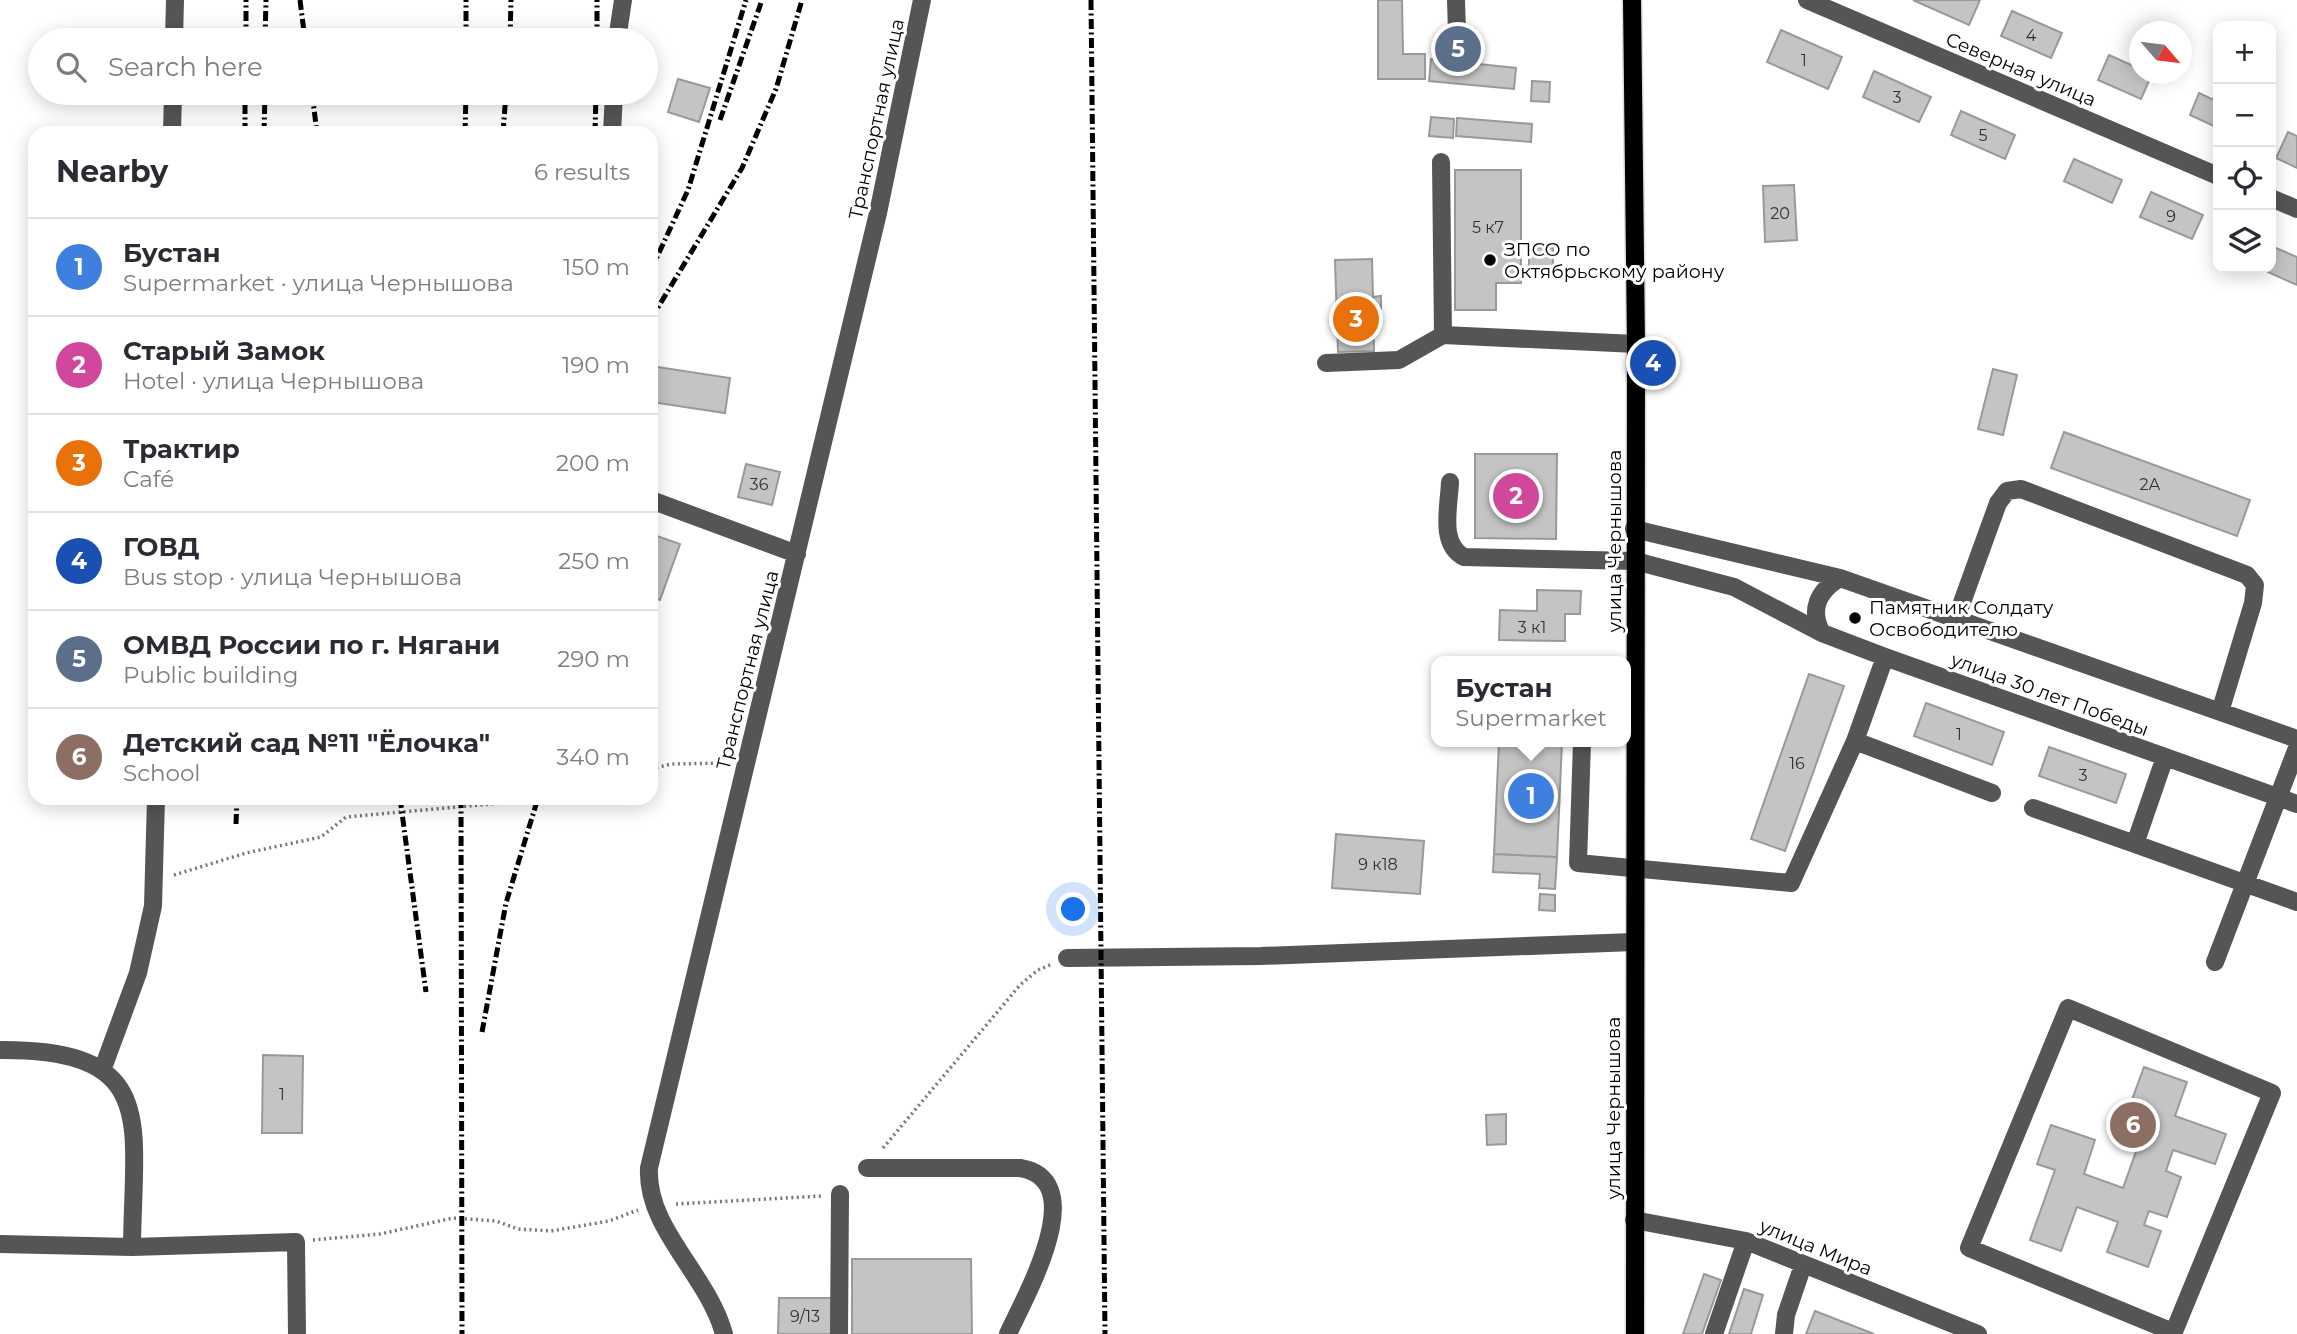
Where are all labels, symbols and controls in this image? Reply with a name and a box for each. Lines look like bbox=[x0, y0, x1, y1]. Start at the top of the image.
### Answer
street label: Транспортная улица bbox=[844, 17, 909, 222]
north arrow bbox=[2129, 21, 2192, 84]
map controls bbox=[2213, 21, 2276, 273]
button: + bbox=[2213, 21, 2276, 84]
pin: 5 bbox=[1435, 23, 1481, 75]
house number: 4 bbox=[2026, 26, 2037, 45]
street label: Северная улица bbox=[1942, 27, 2099, 111]
search box bbox=[28, 28, 658, 105]
icon: search bbox=[52, 48, 90, 86]
text: Search here bbox=[108, 51, 263, 83]
house number: 1 bbox=[1801, 51, 1807, 70]
button: − bbox=[2213, 84, 2276, 147]
house number: 3 bbox=[1892, 88, 1902, 107]
house number: 5 bbox=[1978, 126, 1988, 145]
button: locate bbox=[2213, 147, 2276, 210]
text: Nearby bbox=[56, 153, 168, 190]
text: 6 results bbox=[534, 158, 630, 186]
house number: 20 bbox=[1770, 204, 1790, 223]
house number: 9 bbox=[2166, 207, 2176, 226]
button: layers bbox=[2213, 210, 2276, 273]
house number: 5 к7 bbox=[1472, 218, 1504, 237]
text: Бустан bbox=[123, 237, 220, 269]
place label: ЗПСО по Октябрьскому району bbox=[1504, 238, 1725, 283]
marker: ЗПСО по Октябрьскому району bbox=[1482, 252, 1498, 268]
text: 1 bbox=[74, 253, 84, 281]
text: 150 m bbox=[563, 253, 630, 281]
text: Supermarket · улица Чернышова bbox=[123, 269, 514, 297]
pin: 3 bbox=[1333, 293, 1379, 345]
text: Старый Замок bbox=[123, 335, 325, 367]
pin: 4 bbox=[1630, 337, 1676, 389]
text: 2 bbox=[72, 351, 86, 379]
text: 190 m bbox=[562, 351, 630, 379]
text: Hotel · улица Чернышова bbox=[123, 367, 424, 395]
text: Трактир bbox=[123, 433, 240, 465]
text: 3 bbox=[72, 449, 86, 477]
text: 200 m bbox=[556, 449, 630, 477]
street label: улица Чернышова bbox=[1603, 450, 1626, 633]
text: Café bbox=[123, 465, 174, 493]
pin: 2 bbox=[1493, 470, 1539, 522]
house number: 36 bbox=[750, 475, 769, 494]
house number: 2А bbox=[2140, 475, 2161, 494]
text: ГОВД bbox=[123, 531, 199, 563]
text: 4 bbox=[71, 547, 87, 575]
text: 250 m bbox=[558, 547, 630, 575]
text: Bus stop · улица Чернышова bbox=[123, 563, 462, 591]
street label: Транспортная улица bbox=[712, 568, 783, 772]
place label: Памятник Солдату Освободителю bbox=[1869, 596, 2054, 641]
marker: Памятник Солдату Освободителю bbox=[1847, 610, 1863, 626]
house number: 3 к1 bbox=[1518, 618, 1546, 637]
text: ОМВД России по г. Нягани bbox=[123, 629, 500, 661]
text: 5 bbox=[72, 645, 86, 673]
text: 290 m bbox=[557, 645, 630, 673]
street label: улица 30 лет Победы bbox=[1947, 648, 2152, 741]
popup bbox=[1431, 656, 1631, 747]
text: Public building bbox=[123, 661, 298, 689]
text: Бустан bbox=[1455, 672, 1553, 704]
text: Supermarket bbox=[1455, 704, 1607, 732]
house number: 1 bbox=[1956, 725, 1962, 744]
text: Детский сад №11 "Ёлочка" bbox=[123, 727, 490, 759]
text: 6 bbox=[72, 743, 86, 771]
text: 340 m bbox=[556, 743, 630, 771]
house number: 16 bbox=[1789, 754, 1805, 773]
text: School bbox=[123, 759, 201, 787]
house number: 3 bbox=[2078, 766, 2088, 785]
pin: 1 bbox=[1508, 770, 1554, 822]
house number: 9 к18 bbox=[1358, 855, 1398, 874]
your location bbox=[1056, 892, 1090, 926]
street label: улица Чернышова bbox=[1602, 1017, 1625, 1200]
house number: 1 bbox=[279, 1085, 285, 1104]
pin: 6 bbox=[2110, 1099, 2156, 1151]
street label: улица Мира bbox=[1755, 1214, 1876, 1281]
house number: 9/13 bbox=[790, 1307, 820, 1326]

